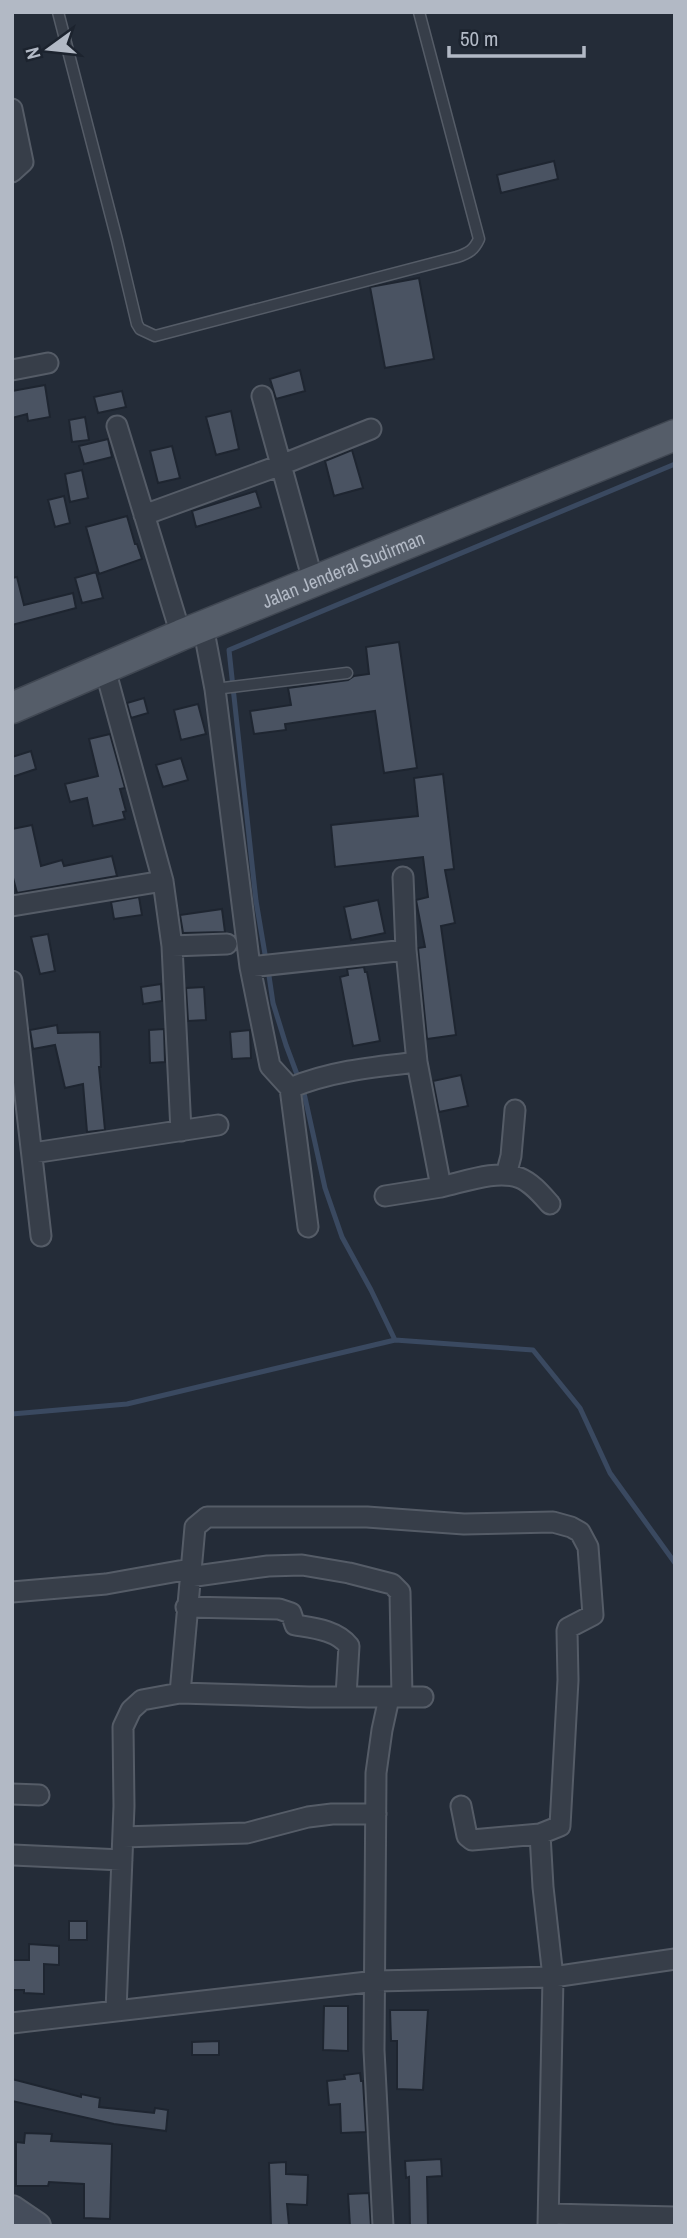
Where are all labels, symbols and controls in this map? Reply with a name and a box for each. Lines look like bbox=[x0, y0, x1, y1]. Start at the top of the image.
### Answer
north arrow bbox=[14, 14, 84, 84]
scale bar bbox=[449, 14, 584, 58]
text: 50 m bbox=[460, 24, 498, 53]
text: N bbox=[19, 45, 47, 62]
street label: Jalan Jenderal Sudirman bbox=[258, 525, 428, 614]

